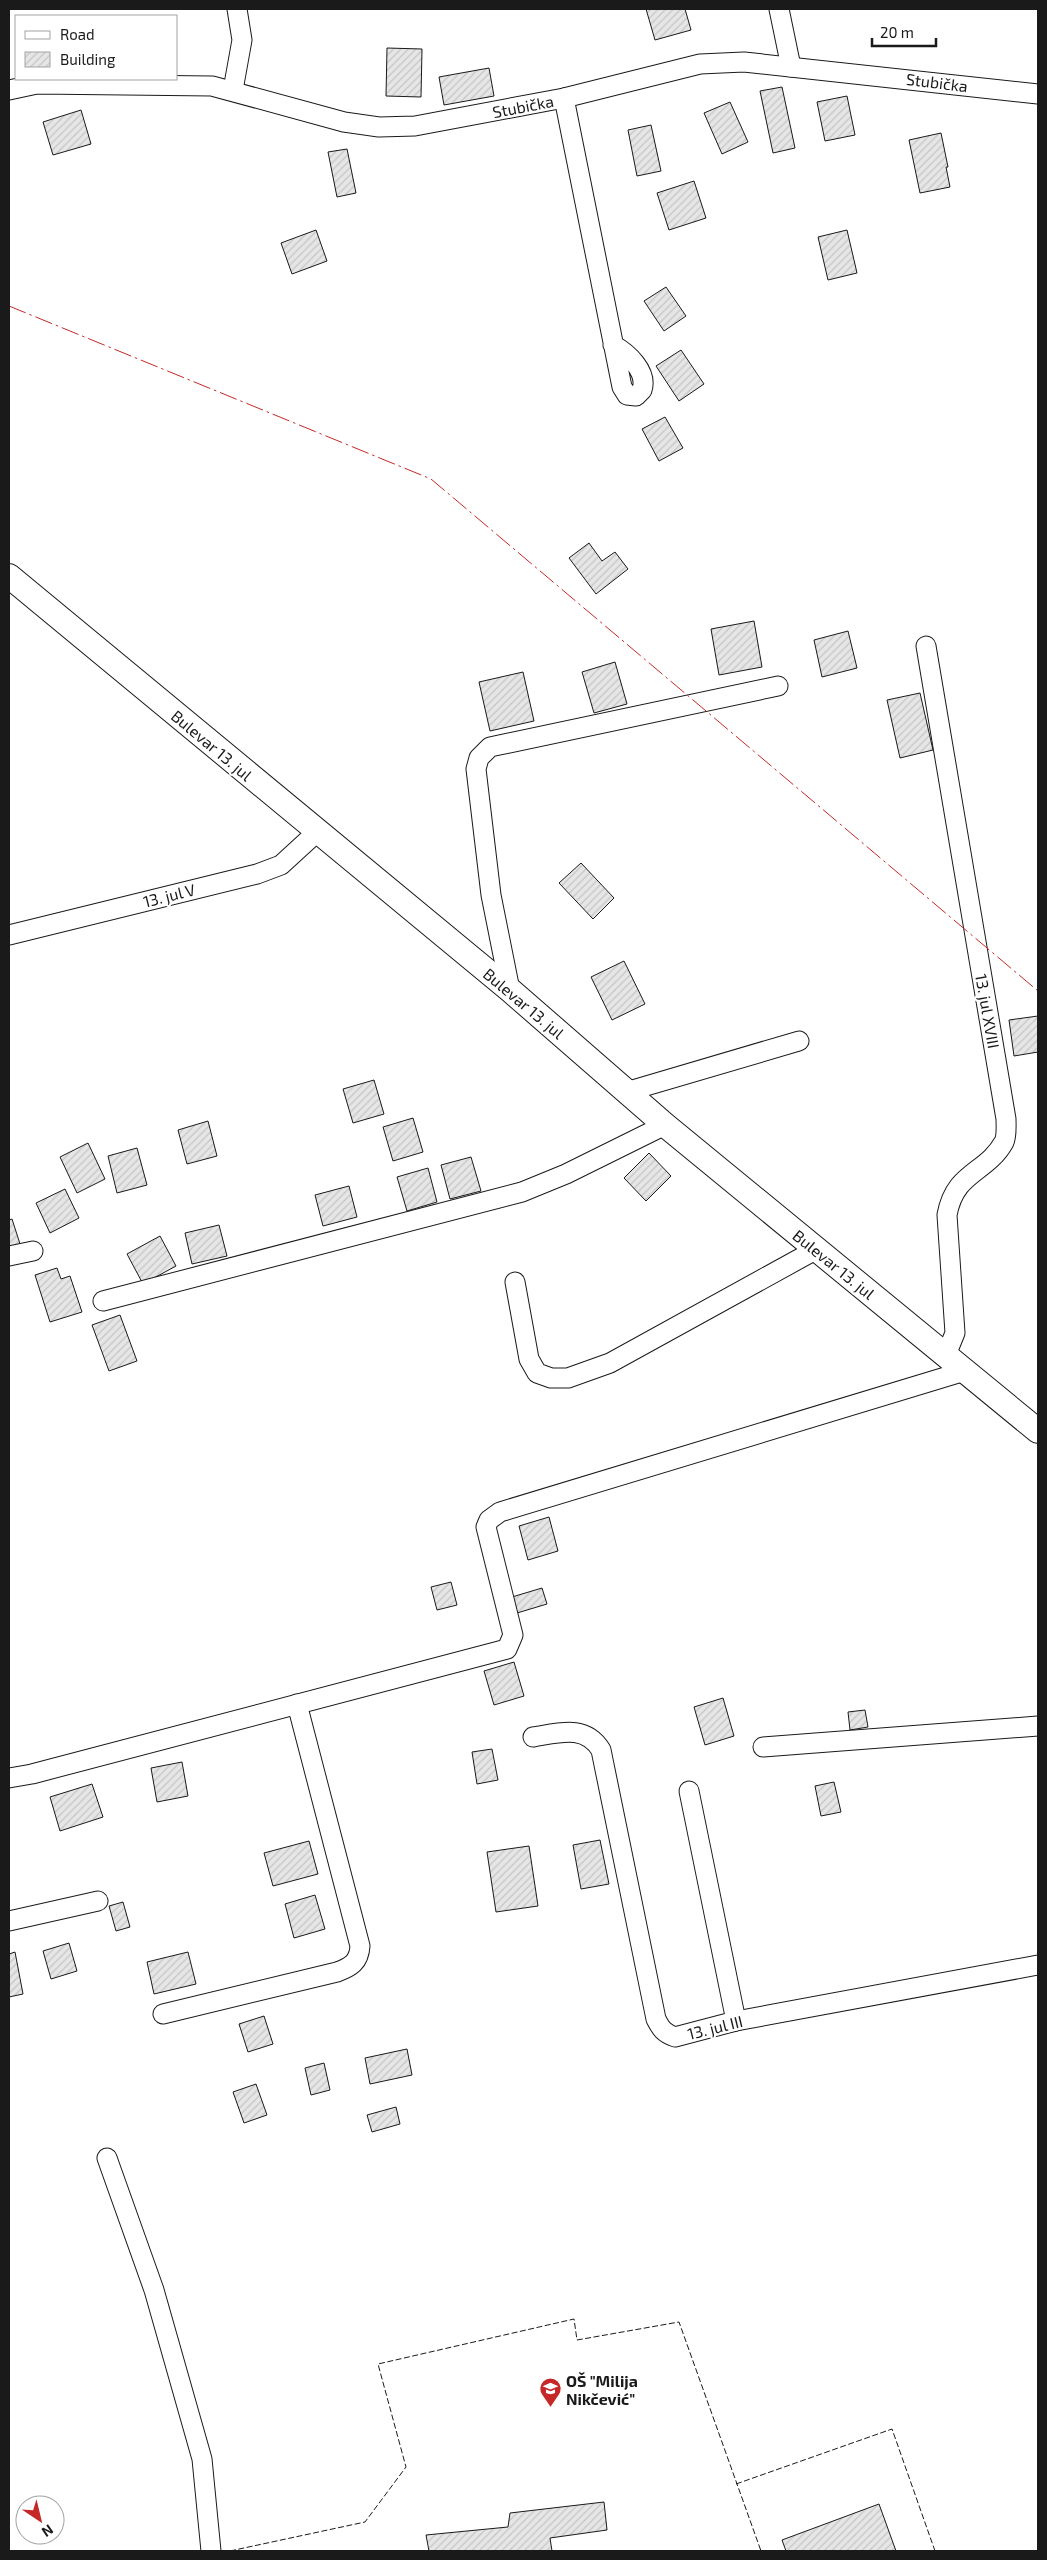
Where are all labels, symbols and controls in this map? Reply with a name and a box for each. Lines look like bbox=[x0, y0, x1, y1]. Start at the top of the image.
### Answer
legend bbox=[15, 15, 178, 80]
scale bar bbox=[872, 15, 936, 47]
text: 20 m bbox=[880, 23, 914, 41]
text: Road bbox=[60, 25, 95, 43]
text: Building bbox=[60, 50, 116, 68]
street label: Stubička bbox=[905, 69, 969, 95]
street label: Stubička bbox=[491, 91, 555, 121]
street label: Bulevar 13. jul bbox=[167, 706, 256, 785]
street label: 13. jul V bbox=[141, 879, 197, 912]
street label: Bulevar 13. jul bbox=[479, 964, 568, 1043]
street label: 13. jul XVIII bbox=[971, 972, 1004, 1050]
street label: Bulevar 13. jul bbox=[789, 1225, 879, 1304]
street label: 13. jul III bbox=[685, 2011, 745, 2044]
place label: OŠ "Milija Nikčević" bbox=[566, 2371, 638, 2408]
school or university icon: OŠ "Milija Nikčević" bbox=[538, 2377, 562, 2408]
north arrow bbox=[15, 2495, 65, 2545]
text: N bbox=[39, 2521, 57, 2541]

